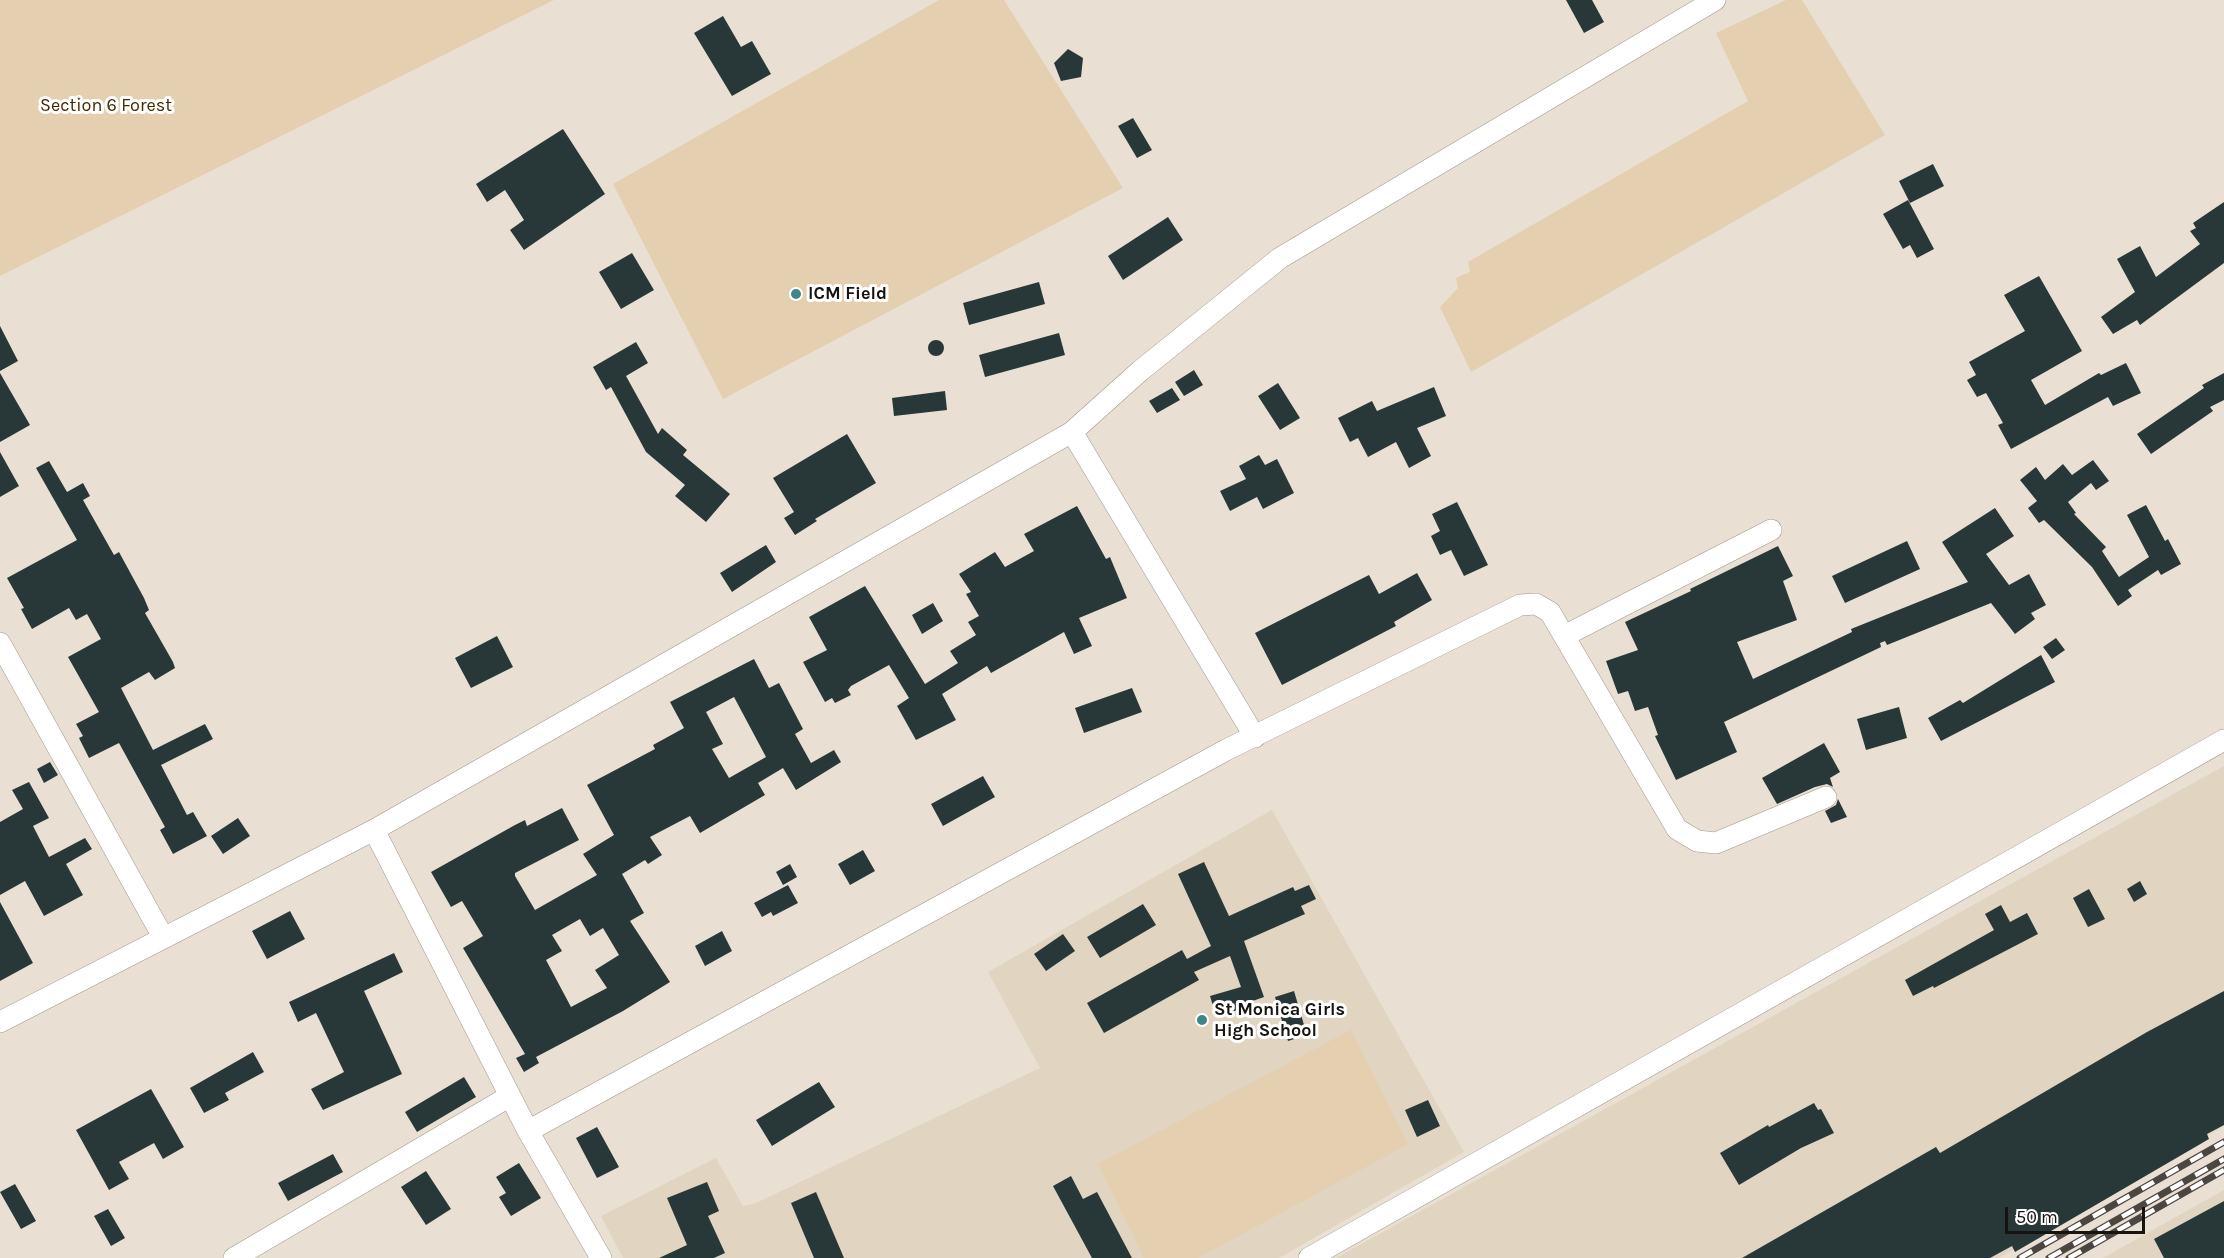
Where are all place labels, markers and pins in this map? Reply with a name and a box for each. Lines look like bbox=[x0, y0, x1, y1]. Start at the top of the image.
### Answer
place label: ICM Field bbox=[808, 283, 887, 305]
marker: ICM Field bbox=[789, 287, 803, 301]
place label: St Monica Girls High School bbox=[1214, 999, 1345, 1042]
marker: St Monica Girls High School bbox=[1195, 1013, 1209, 1027]

